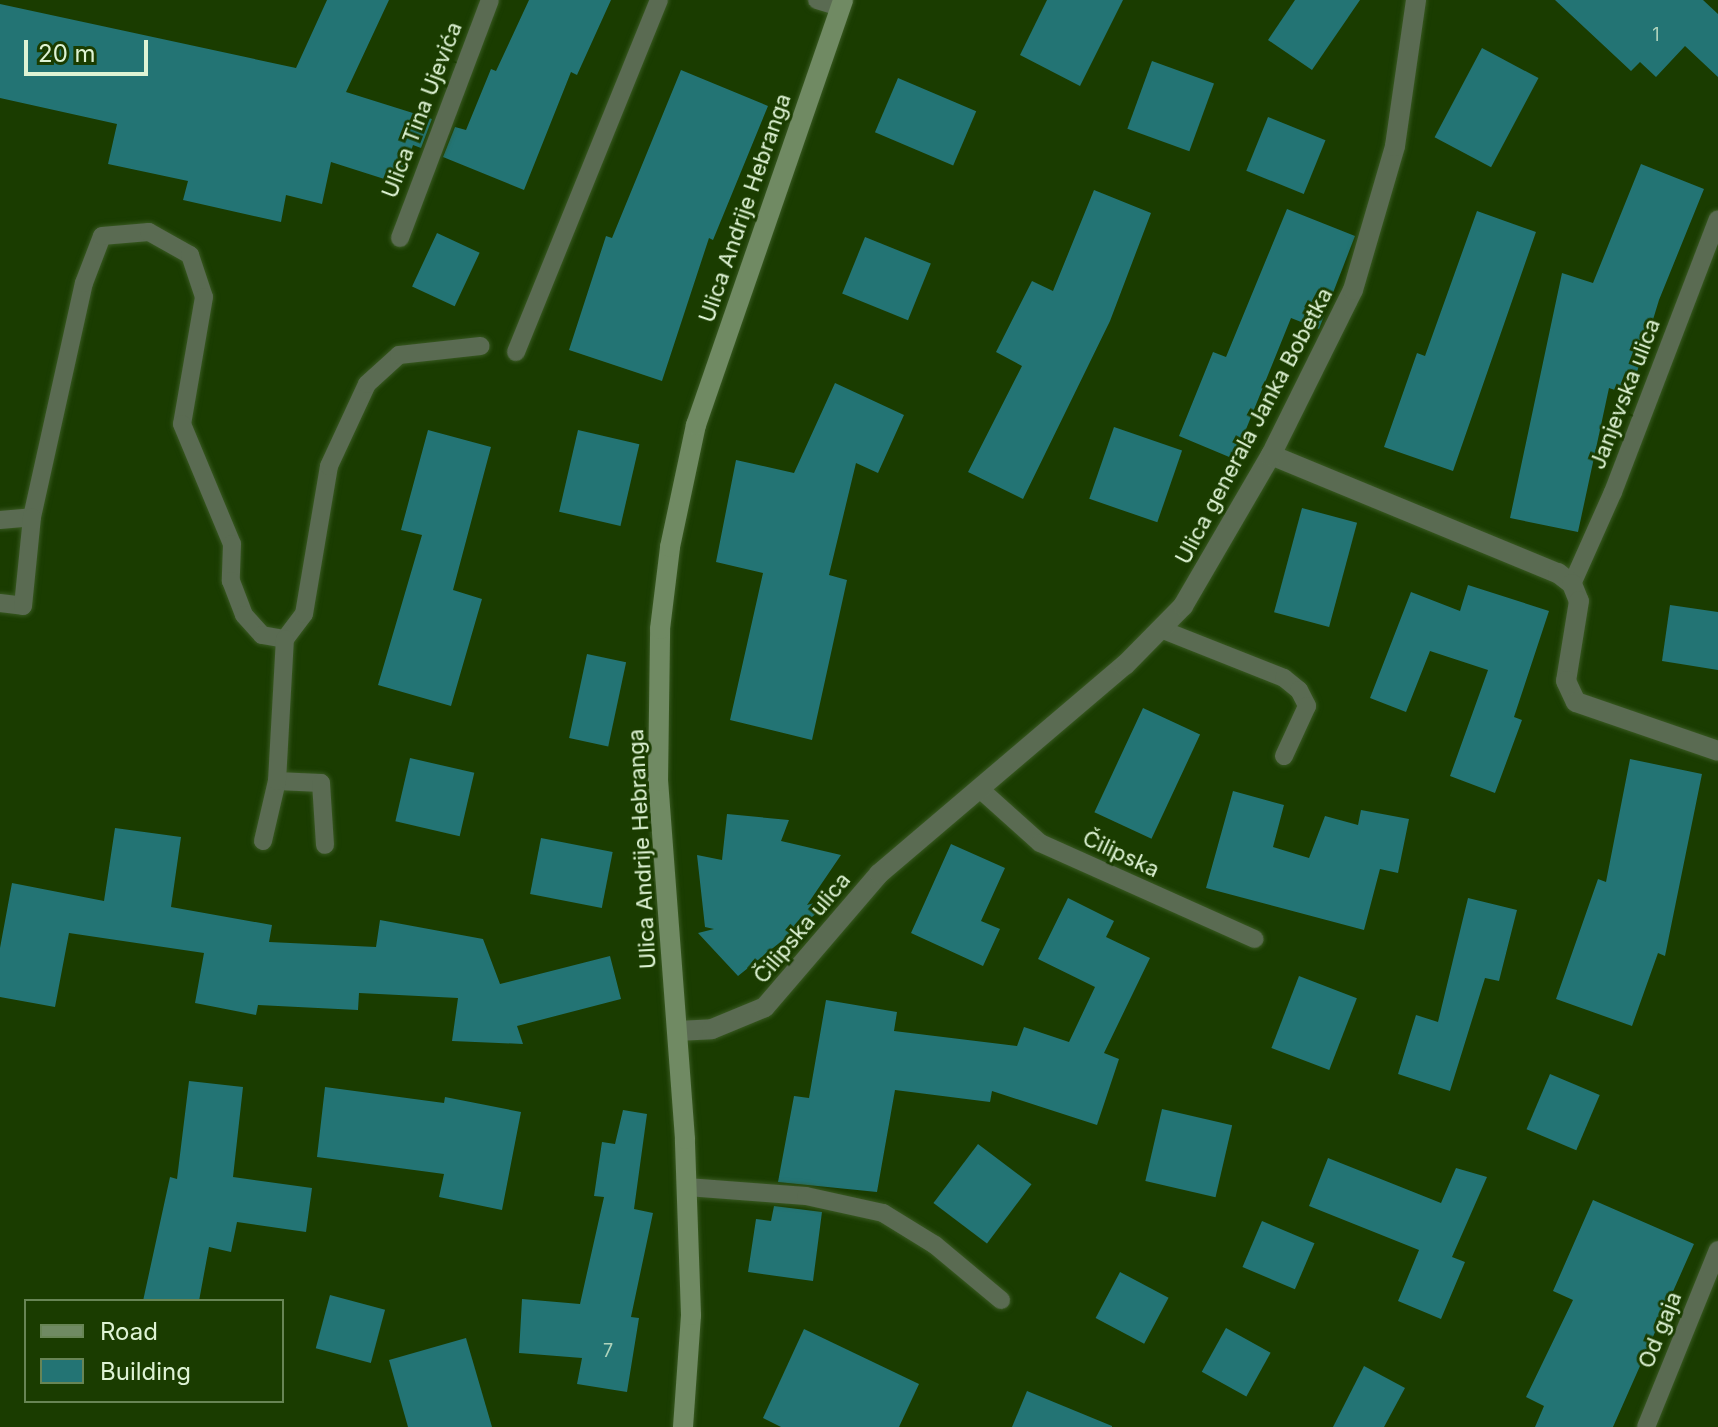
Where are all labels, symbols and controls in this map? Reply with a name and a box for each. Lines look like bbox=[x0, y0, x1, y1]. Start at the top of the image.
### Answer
street label: Ulica Tina Ujevića bbox=[376, 18, 468, 202]
scale bar bbox=[28, 24, 152, 74]
house number: 1 bbox=[1652, 24, 1660, 46]
text: 20 m bbox=[38, 39, 96, 68]
street label: Ulica Andrije Hebranga bbox=[693, 90, 797, 326]
street label: Ulica generala Janka Bobetka bbox=[1170, 283, 1338, 569]
street label: Janjevska ulica bbox=[1584, 315, 1666, 473]
street label: Ulica Andrije Hebranga bbox=[623, 728, 661, 970]
street label: Čilipska bbox=[1078, 825, 1164, 883]
street label: Čilipska ulica bbox=[748, 867, 856, 989]
street label: Od gaja bbox=[1633, 1288, 1687, 1372]
legend bbox=[24, 1299, 284, 1403]
text: Road bbox=[100, 1317, 158, 1346]
house number: 7 bbox=[603, 1340, 613, 1362]
text: Building bbox=[100, 1357, 191, 1386]

